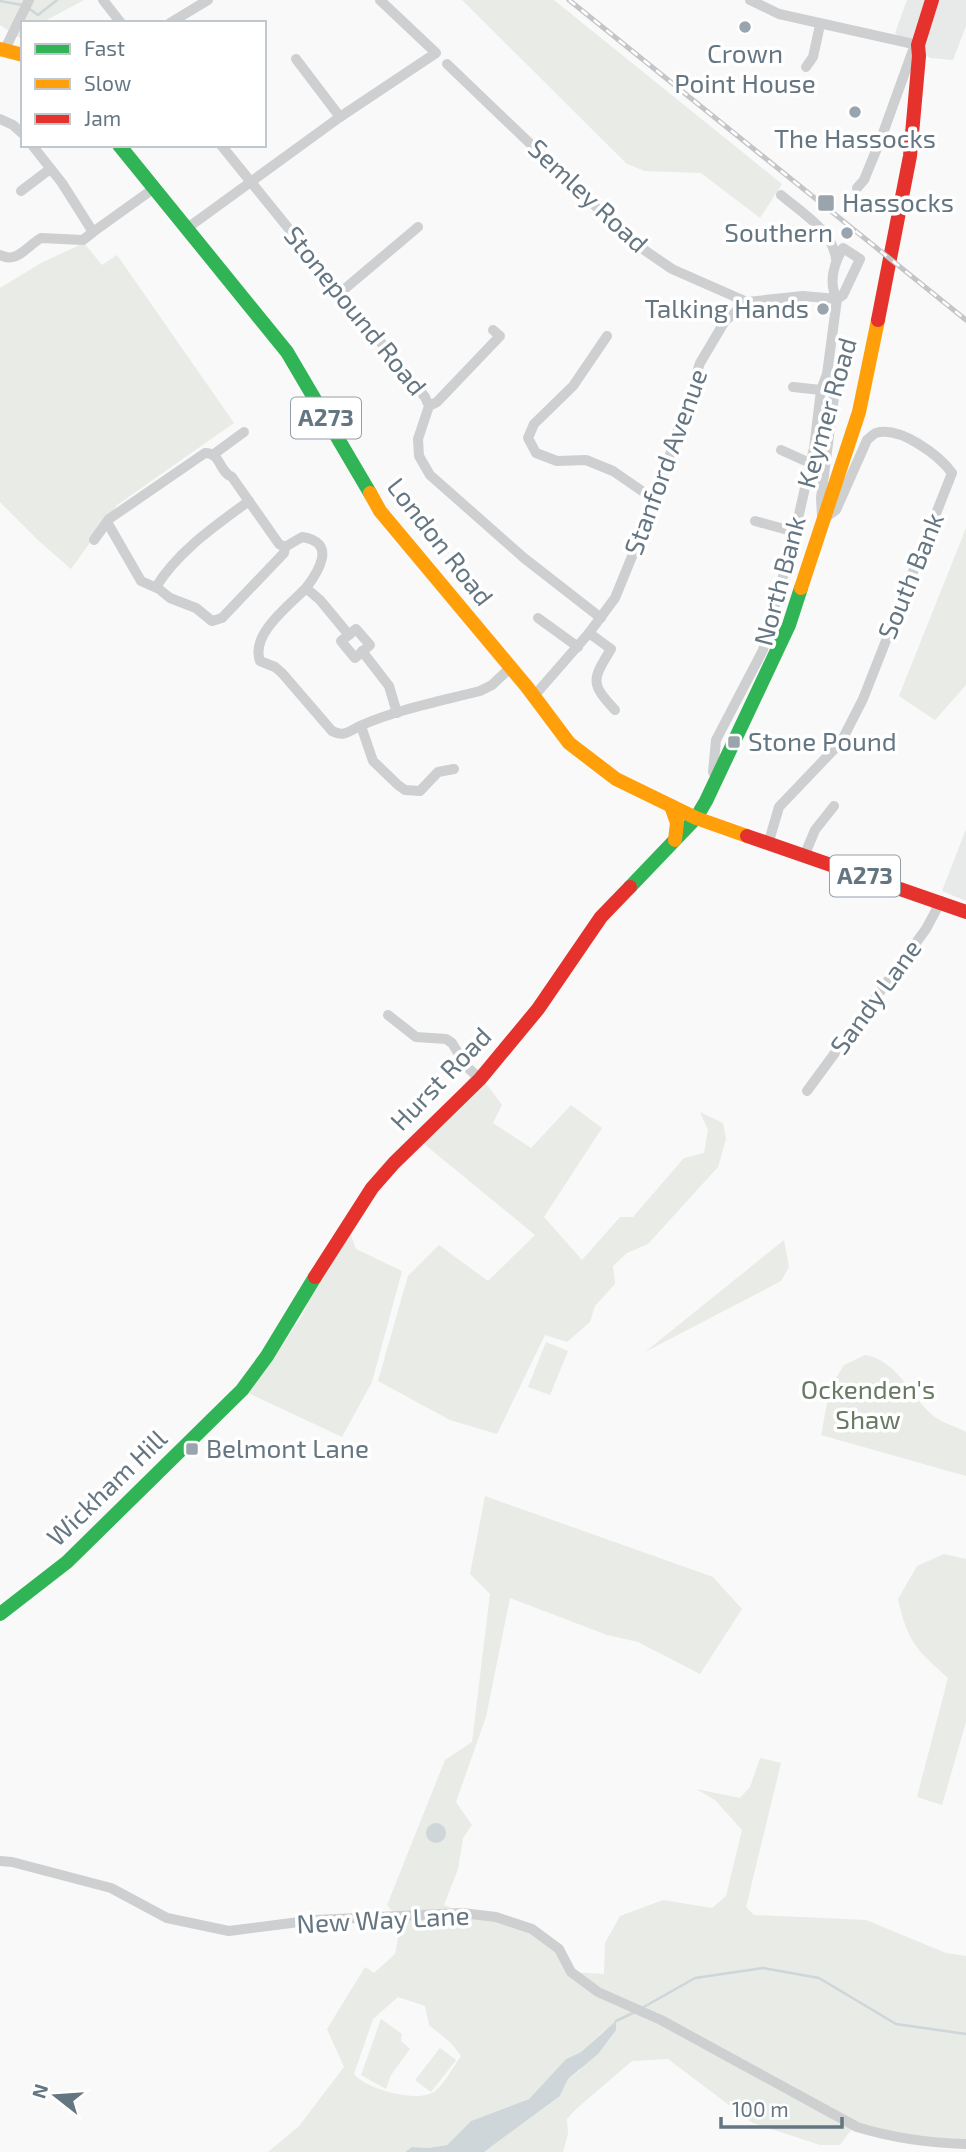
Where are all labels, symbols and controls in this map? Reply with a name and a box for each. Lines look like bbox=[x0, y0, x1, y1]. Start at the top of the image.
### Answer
marker: Crown Point House bbox=[737, 19, 753, 35]
legend bbox=[21, 21, 266, 147]
text: Fast bbox=[84, 35, 125, 60]
place label: Crown Point House bbox=[674, 37, 816, 98]
text: Slow bbox=[84, 70, 131, 95]
marker: The Hassocks bbox=[847, 104, 863, 120]
text: Jam bbox=[84, 105, 121, 130]
place label: The Hassocks bbox=[774, 122, 936, 153]
street label: Semley Road bbox=[523, 132, 655, 258]
place label: Hassocks bbox=[842, 186, 954, 217]
marker: Hassocks bbox=[816, 193, 836, 213]
place label: Southern bbox=[724, 216, 833, 247]
street label: Stonepound Road bbox=[279, 219, 434, 401]
marker: Southern bbox=[839, 225, 855, 241]
place label: Talking Hands bbox=[644, 292, 809, 323]
marker: Talking Hands bbox=[815, 301, 831, 317]
street label: Keymer Road bbox=[789, 334, 862, 491]
street label: Stanford Avenue bbox=[617, 364, 713, 559]
road number: A273 bbox=[291, 398, 361, 438]
street label: London Road bbox=[382, 471, 501, 611]
street label: South Bank bbox=[870, 508, 949, 643]
street label: North Bank bbox=[746, 512, 811, 649]
place label: Stone Pound bbox=[748, 725, 897, 756]
marker: Stone Pound bbox=[726, 734, 742, 750]
road number: A273 bbox=[830, 856, 900, 896]
street label: Sandy Lane bbox=[823, 933, 927, 1060]
street label: Hurst Road bbox=[383, 1020, 497, 1136]
park label: Ockenden's Shaw bbox=[801, 1373, 935, 1434]
street label: Wickham Hill bbox=[40, 1422, 172, 1552]
place label: Belmont Lane bbox=[206, 1432, 369, 1463]
marker: Belmont Lane bbox=[184, 1441, 200, 1457]
street label: New Way Lane bbox=[296, 1898, 470, 1939]
north arrow bbox=[21, 2061, 91, 2131]
text: N bbox=[26, 2081, 52, 2101]
scale bar bbox=[721, 2086, 842, 2130]
text: 100 m bbox=[732, 2096, 789, 2121]

